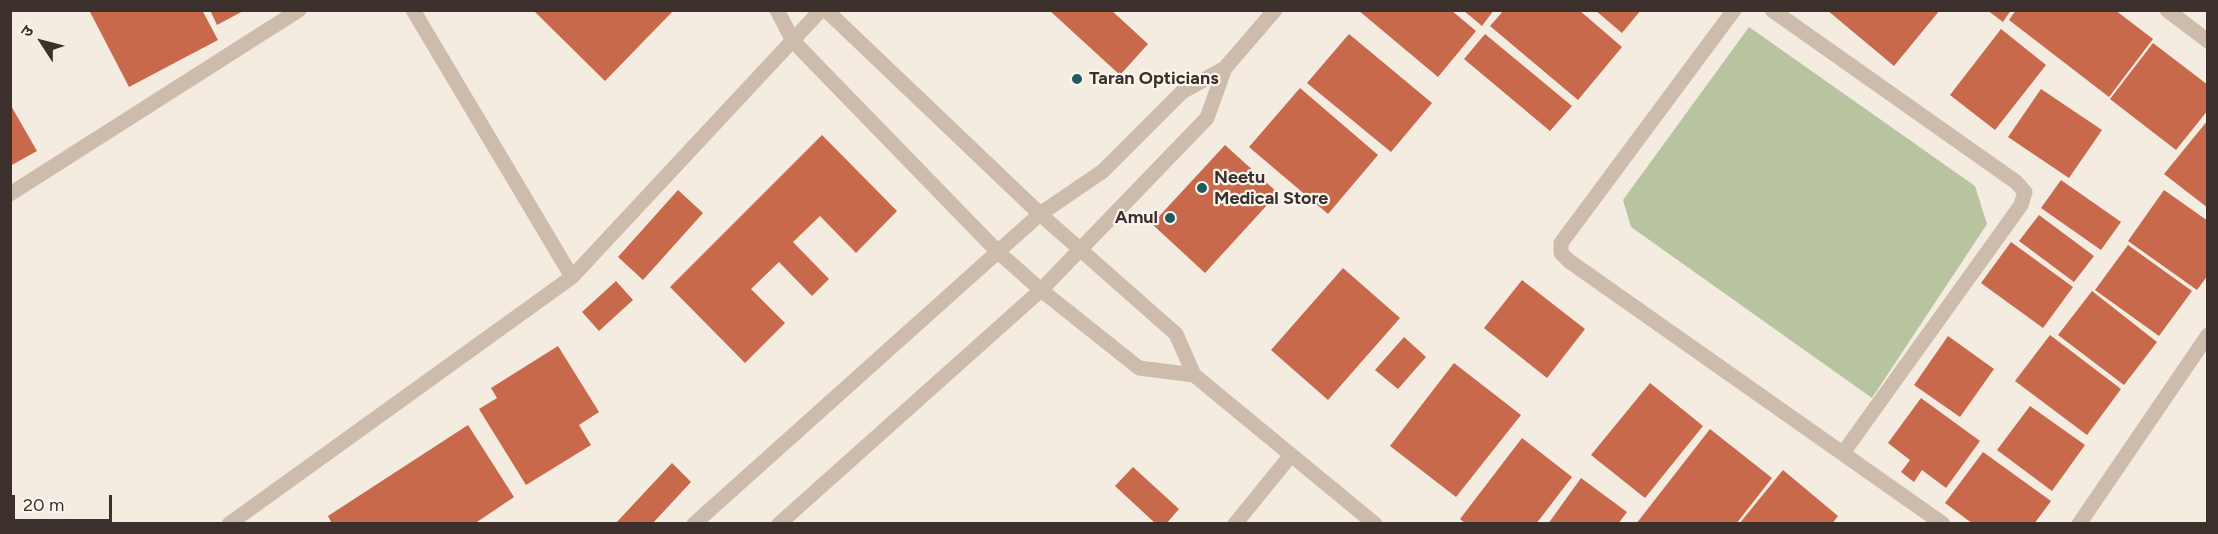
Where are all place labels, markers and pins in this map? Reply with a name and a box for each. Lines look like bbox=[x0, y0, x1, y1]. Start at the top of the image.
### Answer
place label: Taran Opticians bbox=[1089, 68, 1219, 90]
marker: Taran Opticians bbox=[1070, 72, 1084, 86]
place label: Neetu Medical Store bbox=[1214, 167, 1328, 210]
marker: Neetu Medical Store bbox=[1195, 181, 1209, 195]
place label: Amul bbox=[1115, 207, 1158, 229]
marker: Amul bbox=[1163, 211, 1177, 225]

